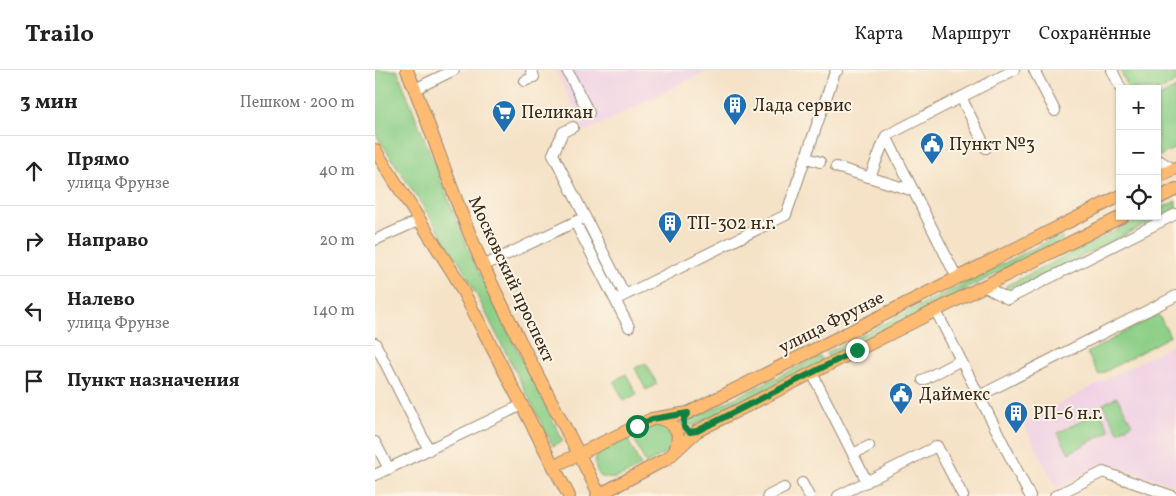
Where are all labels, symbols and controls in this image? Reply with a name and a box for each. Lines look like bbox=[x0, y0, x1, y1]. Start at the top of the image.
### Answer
text: Trailo bbox=[25, 18, 94, 52]
text: Карта bbox=[854, 22, 903, 47]
text: Маршрут bbox=[931, 22, 1011, 47]
text: Сохранённые bbox=[1039, 22, 1151, 47]
map controls bbox=[1116, 85, 1161, 220]
button: + bbox=[1116, 85, 1161, 130]
text: 3 мин bbox=[20, 88, 78, 117]
text: Пешком · 200 m bbox=[240, 92, 355, 114]
building icon: Лада сервис bbox=[722, 92, 748, 126]
place label: Лада сервис bbox=[753, 94, 852, 119]
supermarket icon: Пеликан bbox=[491, 99, 517, 133]
place label: Пеликан bbox=[521, 101, 593, 126]
button: − bbox=[1116, 130, 1161, 175]
public building icon: Пункт №3 bbox=[919, 131, 945, 165]
place label: Пункт №3 bbox=[949, 133, 1035, 158]
text: Прямо bbox=[67, 147, 129, 173]
icon: ahead bbox=[20, 157, 48, 185]
text: 40 m bbox=[319, 160, 355, 182]
text: улица Фрунзе bbox=[67, 173, 170, 195]
button: locate bbox=[1116, 175, 1161, 220]
street label: Московский проспект bbox=[461, 192, 560, 367]
building icon: ТП-302 н.г. bbox=[657, 210, 683, 244]
place label: ТП-302 н.г. bbox=[687, 212, 776, 237]
icon: right bbox=[20, 227, 48, 255]
text: Направо bbox=[67, 228, 149, 254]
text: 20 m bbox=[320, 230, 355, 252]
street label: улица Фрунзе bbox=[775, 286, 889, 361]
text: Налево bbox=[67, 287, 135, 313]
icon: left bbox=[20, 297, 48, 325]
text: 140 m bbox=[313, 300, 355, 322]
text: улица Фрунзе bbox=[67, 313, 170, 335]
route end bbox=[846, 339, 869, 362]
icon: arrive bbox=[20, 367, 48, 395]
text: Пункт назначения bbox=[67, 368, 240, 394]
public building icon: Даймекс bbox=[888, 381, 914, 415]
place label: Даймекс bbox=[919, 383, 990, 408]
building icon: РП-6 н.г. bbox=[1003, 400, 1029, 434]
place label: РП-6 н.г. bbox=[1033, 402, 1103, 427]
route start bbox=[626, 415, 649, 438]

